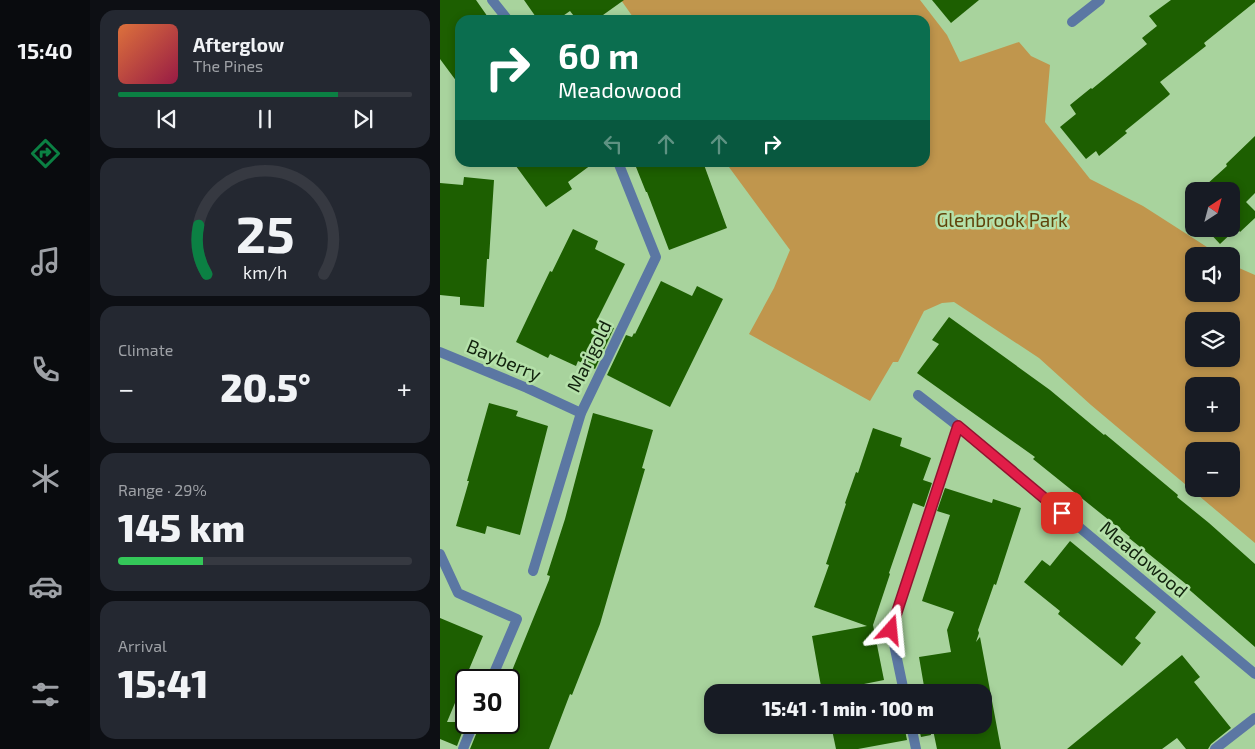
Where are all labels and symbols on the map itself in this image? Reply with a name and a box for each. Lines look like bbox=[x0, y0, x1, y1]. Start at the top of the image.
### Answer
north arrow bbox=[1185, 182, 1240, 238]
park label: Glenbrook Park bbox=[936, 208, 1068, 231]
street label: Marigold bbox=[561, 316, 616, 396]
street label: Bayberry bbox=[464, 334, 545, 385]
pin bbox=[1041, 492, 1083, 534]
street label: Meadowood bbox=[1096, 515, 1193, 602]
position arrow bbox=[864, 603, 916, 655]
speed limit sign: 30 bbox=[455, 669, 520, 734]

